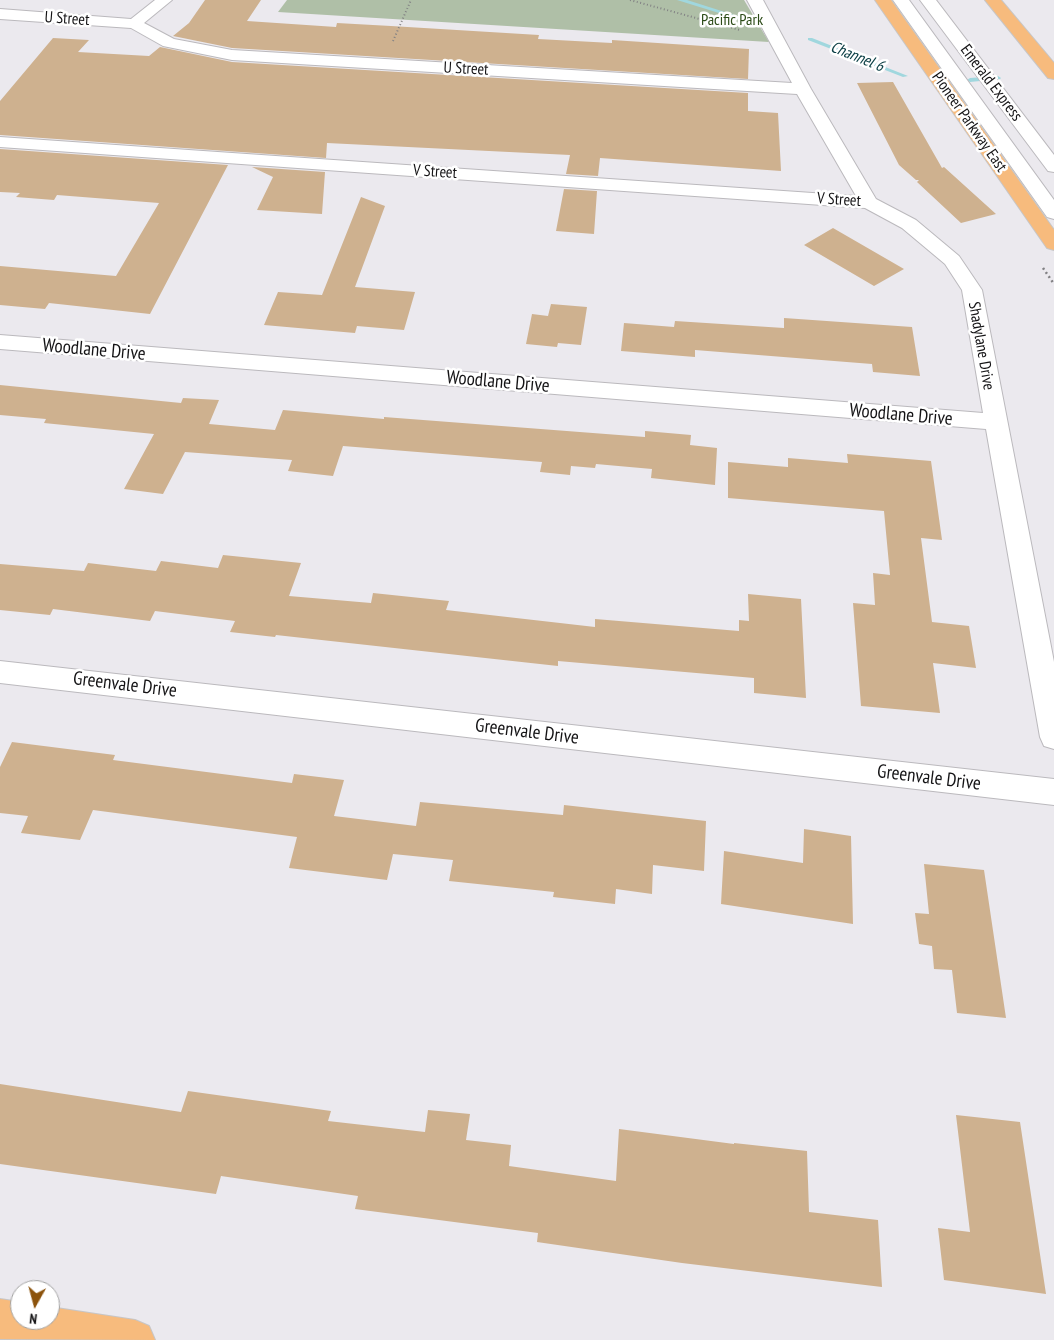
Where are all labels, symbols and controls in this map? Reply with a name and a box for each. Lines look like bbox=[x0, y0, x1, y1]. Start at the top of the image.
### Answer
street label: U Street bbox=[44, 8, 90, 30]
park label: Pacific Park bbox=[701, 10, 763, 30]
water label: Channel 6 bbox=[828, 38, 886, 76]
street label: Emerald Express bbox=[956, 41, 1026, 125]
street label: U Street bbox=[443, 58, 489, 80]
street label: Pioneer Parkway East bbox=[927, 68, 1011, 176]
street label: V Street bbox=[412, 161, 458, 183]
street label: V Street bbox=[816, 189, 862, 211]
street label: Shadylane Drive bbox=[964, 300, 998, 392]
street label: Woodlane Drive bbox=[41, 334, 147, 366]
street label: Woodlane Drive bbox=[445, 366, 551, 398]
street label: Woodlane Drive bbox=[848, 399, 954, 431]
street label: Greenvale Drive bbox=[72, 667, 178, 703]
street label: Greenvale Drive bbox=[474, 714, 580, 750]
street label: Greenvale Drive bbox=[876, 760, 982, 796]
north arrow bbox=[10, 1280, 60, 1330]
text: N bbox=[28, 1310, 38, 1328]

